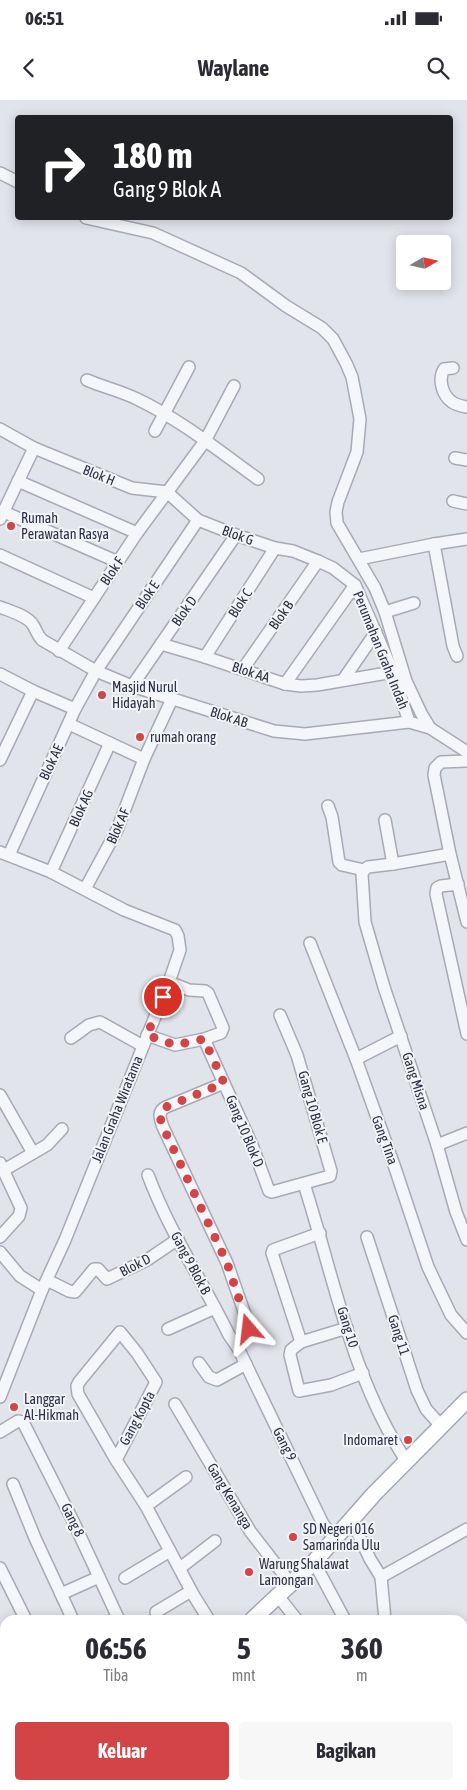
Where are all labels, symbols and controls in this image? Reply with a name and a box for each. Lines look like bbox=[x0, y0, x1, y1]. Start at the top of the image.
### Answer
text: 06:51 bbox=[25, 7, 64, 29]
icon: back bbox=[15, 54, 43, 82]
icon: search bbox=[424, 54, 452, 82]
text: Waylane bbox=[198, 55, 269, 81]
icon: right bbox=[30, 135, 95, 200]
text: 180 m bbox=[113, 135, 192, 175]
text: Gang 9 Blok A bbox=[113, 176, 221, 202]
north arrow bbox=[396, 235, 451, 290]
map controls bbox=[396, 235, 451, 290]
street label: Blok H bbox=[81, 461, 117, 489]
place label: Rumah Perawatan Rasya bbox=[21, 510, 109, 542]
marker: Rumah Perawatan Rasya bbox=[5, 520, 17, 532]
street label: Blok G bbox=[220, 522, 256, 548]
street label: Blok F bbox=[97, 554, 127, 588]
street label: Blok E bbox=[132, 578, 162, 612]
street label: Blok C bbox=[225, 585, 256, 620]
street label: Perumahan Graha Indah bbox=[350, 589, 412, 711]
street label: Blok D bbox=[168, 593, 200, 629]
street label: Blok B bbox=[265, 597, 297, 632]
street label: Blok AA bbox=[230, 658, 272, 686]
place label: Masjid Nurul Hidayah bbox=[112, 679, 178, 711]
marker: Masjid Nurul Hidayah bbox=[96, 689, 108, 701]
street label: Blok AB bbox=[208, 703, 250, 731]
place label: rumah orang bbox=[150, 729, 216, 745]
marker: rumah orang bbox=[134, 731, 146, 743]
street label: Blok AE bbox=[36, 742, 66, 782]
street label: Blok AG bbox=[66, 787, 96, 829]
street label: Blok AF bbox=[103, 805, 133, 846]
pin bbox=[142, 976, 184, 1018]
icon: arrive bbox=[149, 983, 177, 1011]
street label: Gang Misna bbox=[399, 1050, 433, 1112]
street label: Jalan Graha Wiratama bbox=[88, 1053, 146, 1165]
street label: Gang 10 Blok E bbox=[295, 1069, 331, 1145]
street label: Gang 10 Blok D bbox=[223, 1093, 267, 1169]
street label: Gang Tina bbox=[369, 1113, 401, 1167]
street label: Gang 9 Blok B bbox=[168, 1229, 214, 1297]
street label: Blok D bbox=[117, 1250, 153, 1280]
position arrow bbox=[222, 1302, 274, 1354]
street label: Gang 10 bbox=[334, 1305, 362, 1350]
street label: Gang 11 bbox=[385, 1313, 413, 1357]
street label: Gang Kopta bbox=[116, 1388, 158, 1448]
place label: Langgar Al-Hikmah bbox=[24, 1391, 79, 1423]
marker: Langgar Al-Hikmah bbox=[8, 1401, 20, 1413]
street label: Gang 9 bbox=[270, 1425, 300, 1463]
place label: Indomaret bbox=[343, 1432, 398, 1448]
marker: Indomaret bbox=[402, 1434, 414, 1446]
street label: Gang Kenanga bbox=[204, 1460, 256, 1532]
street label: Gang 8 bbox=[58, 1501, 88, 1540]
place label: SD Negeri 016 Samarinda Ulu bbox=[303, 1521, 380, 1553]
marker: SD Negeri 016 Samarinda Ulu bbox=[287, 1531, 299, 1543]
place label: Warung Shalawat Lamongan bbox=[259, 1556, 349, 1588]
marker: Warung Shalawat Lamongan bbox=[243, 1566, 255, 1578]
text: 06:56 bbox=[85, 1631, 147, 1665]
text: 5 bbox=[237, 1631, 251, 1665]
text: 360 bbox=[341, 1631, 383, 1665]
text: Tiba bbox=[103, 1666, 129, 1684]
text: mnt bbox=[232, 1666, 256, 1684]
text: m bbox=[356, 1666, 368, 1684]
button: Keluar bbox=[15, 1722, 229, 1780]
button: Bagikan bbox=[239, 1722, 453, 1780]

